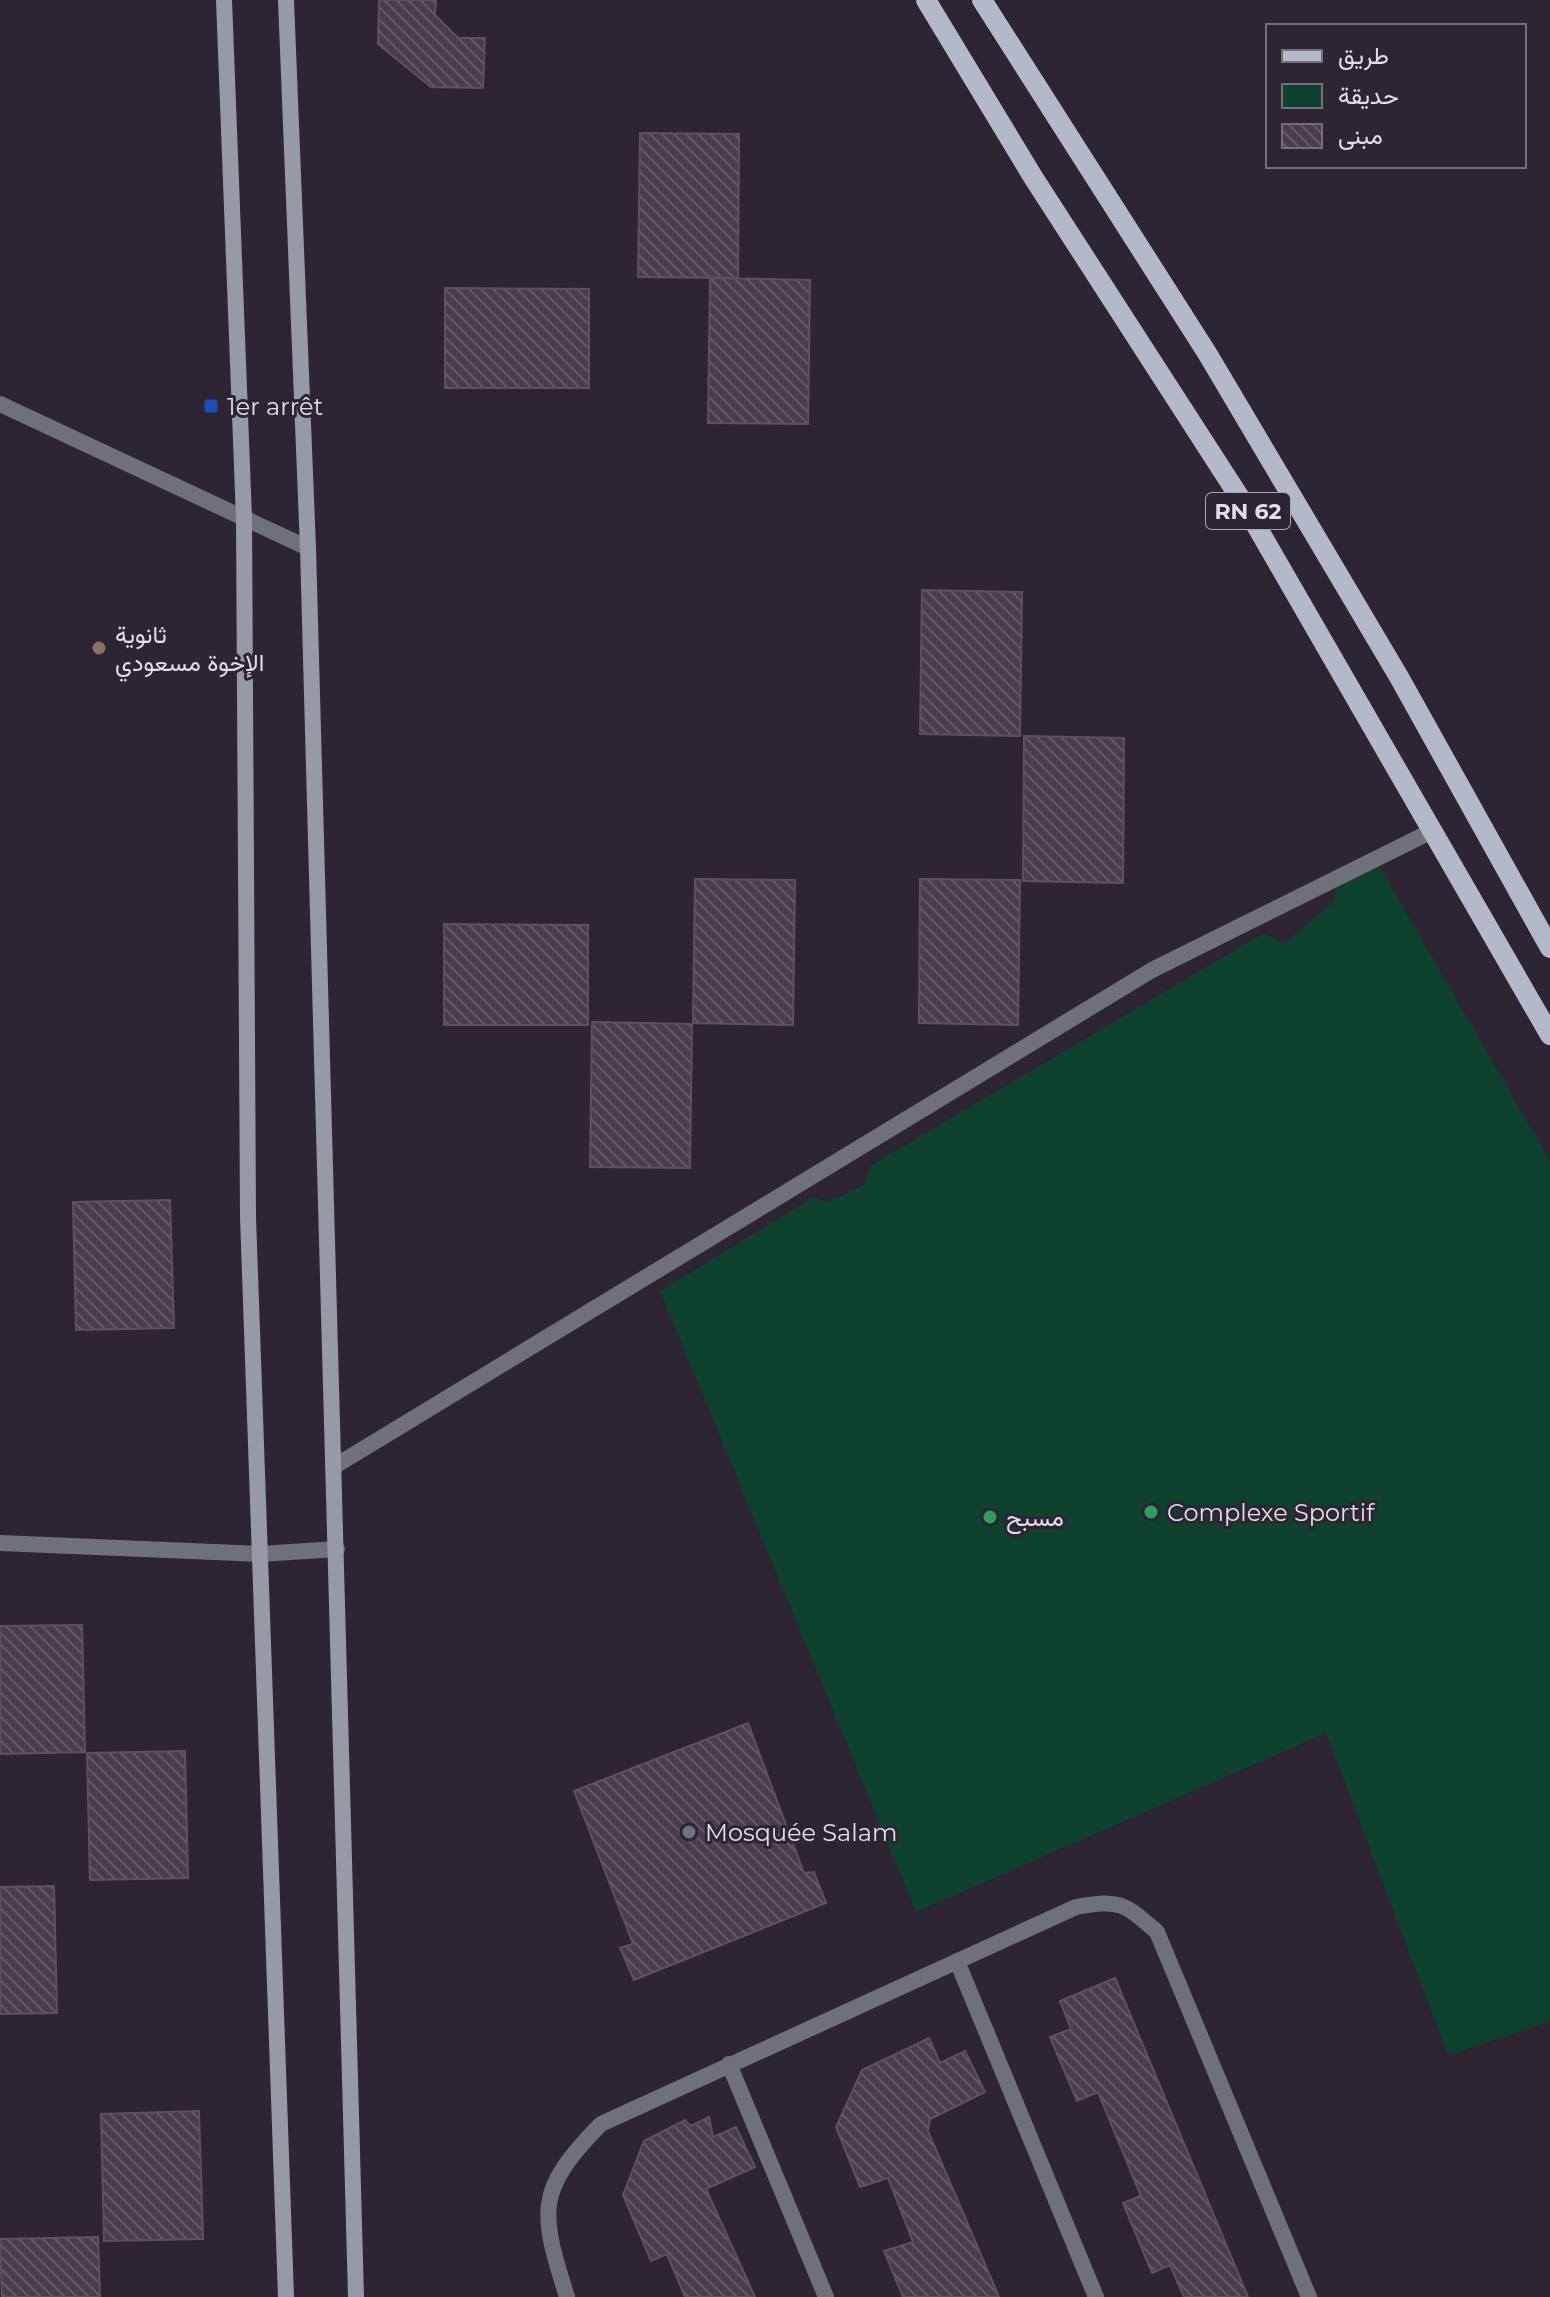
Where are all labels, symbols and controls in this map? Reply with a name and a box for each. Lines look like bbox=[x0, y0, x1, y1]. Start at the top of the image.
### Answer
legend bbox=[1266, 24, 1526, 168]
text: طريق bbox=[1338, 41, 1389, 71]
text: حديقة bbox=[1338, 81, 1399, 110]
text: مبنى bbox=[1338, 121, 1383, 150]
place label: 1er arrêt bbox=[227, 392, 323, 421]
marker: 1er arrêt bbox=[202, 397, 220, 415]
road number: RN 62 bbox=[1206, 493, 1290, 529]
place label: ثانوية الإخوة مسعودي bbox=[115, 620, 264, 682]
marker: ثانوية الإخوة مسعودي bbox=[90, 639, 108, 657]
place label: Complexe Sportif bbox=[1167, 1498, 1375, 1527]
place label: مسبح bbox=[1006, 1503, 1064, 1535]
marker: Complexe Sportif bbox=[1142, 1503, 1160, 1521]
marker: مسبح bbox=[981, 1508, 999, 1526]
place label: Mosquée Salam bbox=[705, 1818, 897, 1847]
marker: Mosquée Salam bbox=[680, 1823, 698, 1841]

